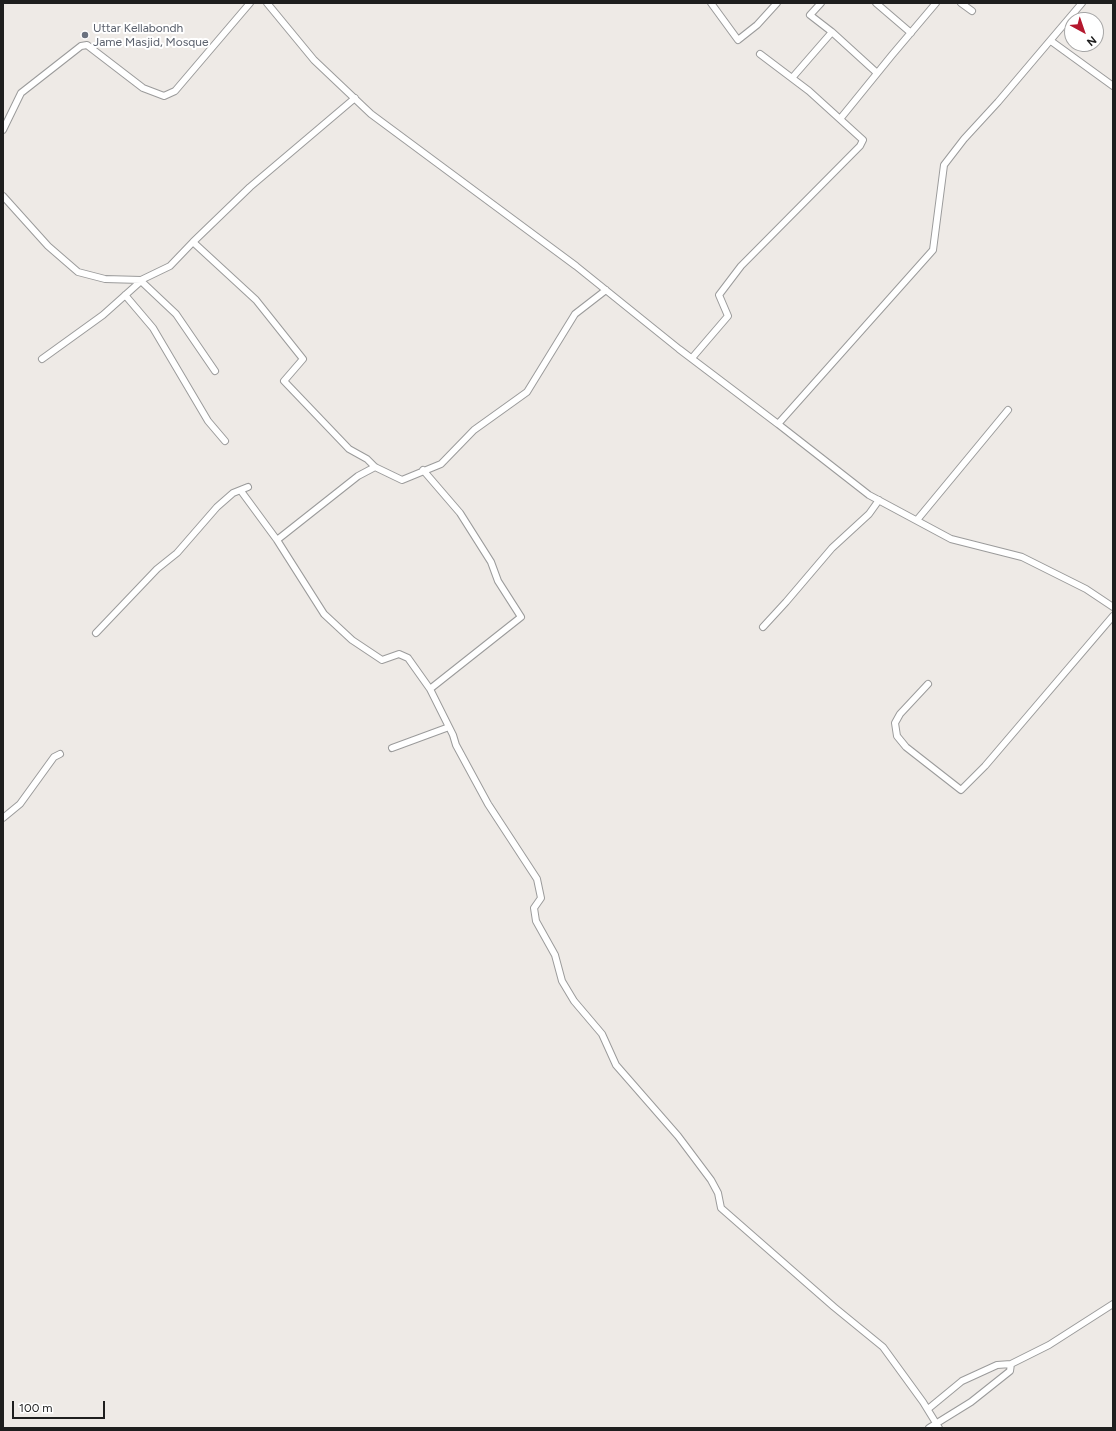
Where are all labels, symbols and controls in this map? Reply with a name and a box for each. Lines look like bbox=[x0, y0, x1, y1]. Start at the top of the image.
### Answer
north arrow bbox=[1064, 12, 1104, 52]
place label: Uttar Kellabondh Jame Masjid, Mosque bbox=[93, 21, 208, 49]
marker: Uttar Kellabondh Jame Masjid, Mosque bbox=[80, 30, 90, 40]
text: N bbox=[1084, 33, 1099, 49]
scale bar bbox=[14, 1393, 107, 1419]
text: 100 m bbox=[19, 1401, 53, 1415]

